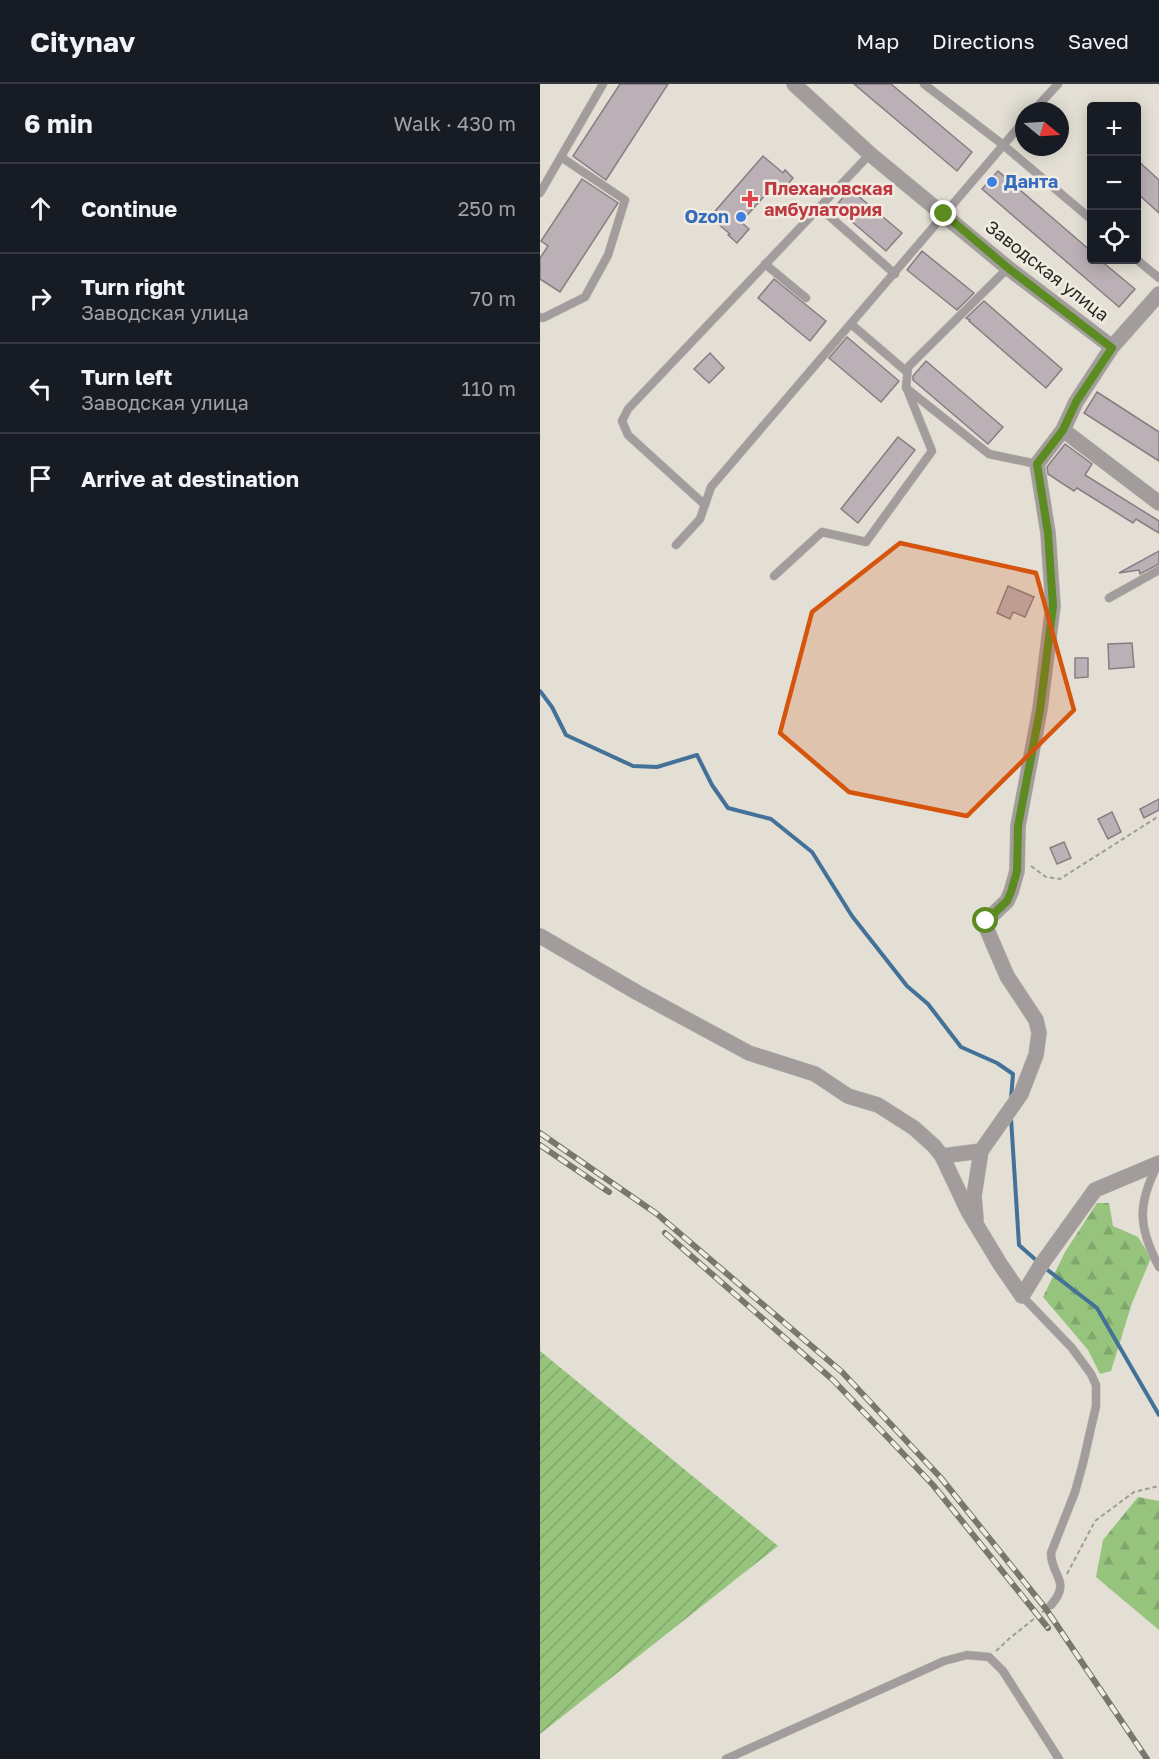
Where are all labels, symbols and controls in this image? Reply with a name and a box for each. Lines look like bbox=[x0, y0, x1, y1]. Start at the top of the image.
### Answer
text: Citynav bbox=[30, 25, 135, 58]
text: Map bbox=[856, 28, 899, 54]
text: Directions bbox=[932, 28, 1035, 54]
text: Saved bbox=[1068, 28, 1129, 54]
north arrow bbox=[1015, 102, 1069, 156]
map controls bbox=[1087, 102, 1141, 264]
button: + bbox=[1087, 102, 1141, 156]
text: 6 min bbox=[24, 108, 93, 139]
text: Walk · 430 m bbox=[394, 111, 516, 135]
button: − bbox=[1087, 156, 1141, 210]
place label: Данта bbox=[1004, 170, 1058, 192]
marker: Данта bbox=[985, 175, 999, 189]
place label: Плехановская амбулатория bbox=[764, 177, 893, 220]
marker: Плехановская амбулатория bbox=[741, 190, 759, 208]
icon: ahead bbox=[24, 192, 57, 225]
text: Continue bbox=[81, 195, 177, 222]
text: 250 m bbox=[458, 196, 516, 220]
route end bbox=[930, 200, 956, 226]
place label: Ozon bbox=[685, 205, 729, 227]
marker: Ozon bbox=[734, 210, 748, 224]
button: locate bbox=[1087, 210, 1141, 264]
street label: Заводская улица bbox=[981, 215, 1114, 325]
text: Turn right bbox=[81, 273, 185, 300]
icon: right bbox=[24, 282, 57, 315]
text: 70 m bbox=[470, 286, 516, 310]
text: Заводская улица bbox=[81, 300, 249, 324]
text: Turn left bbox=[81, 363, 172, 390]
icon: left bbox=[24, 372, 57, 405]
text: 110 m bbox=[462, 376, 516, 400]
text: Заводская улица bbox=[81, 390, 249, 414]
icon: arrive bbox=[24, 462, 57, 495]
text: Arrive at destination bbox=[81, 465, 299, 492]
route start bbox=[972, 907, 998, 933]

